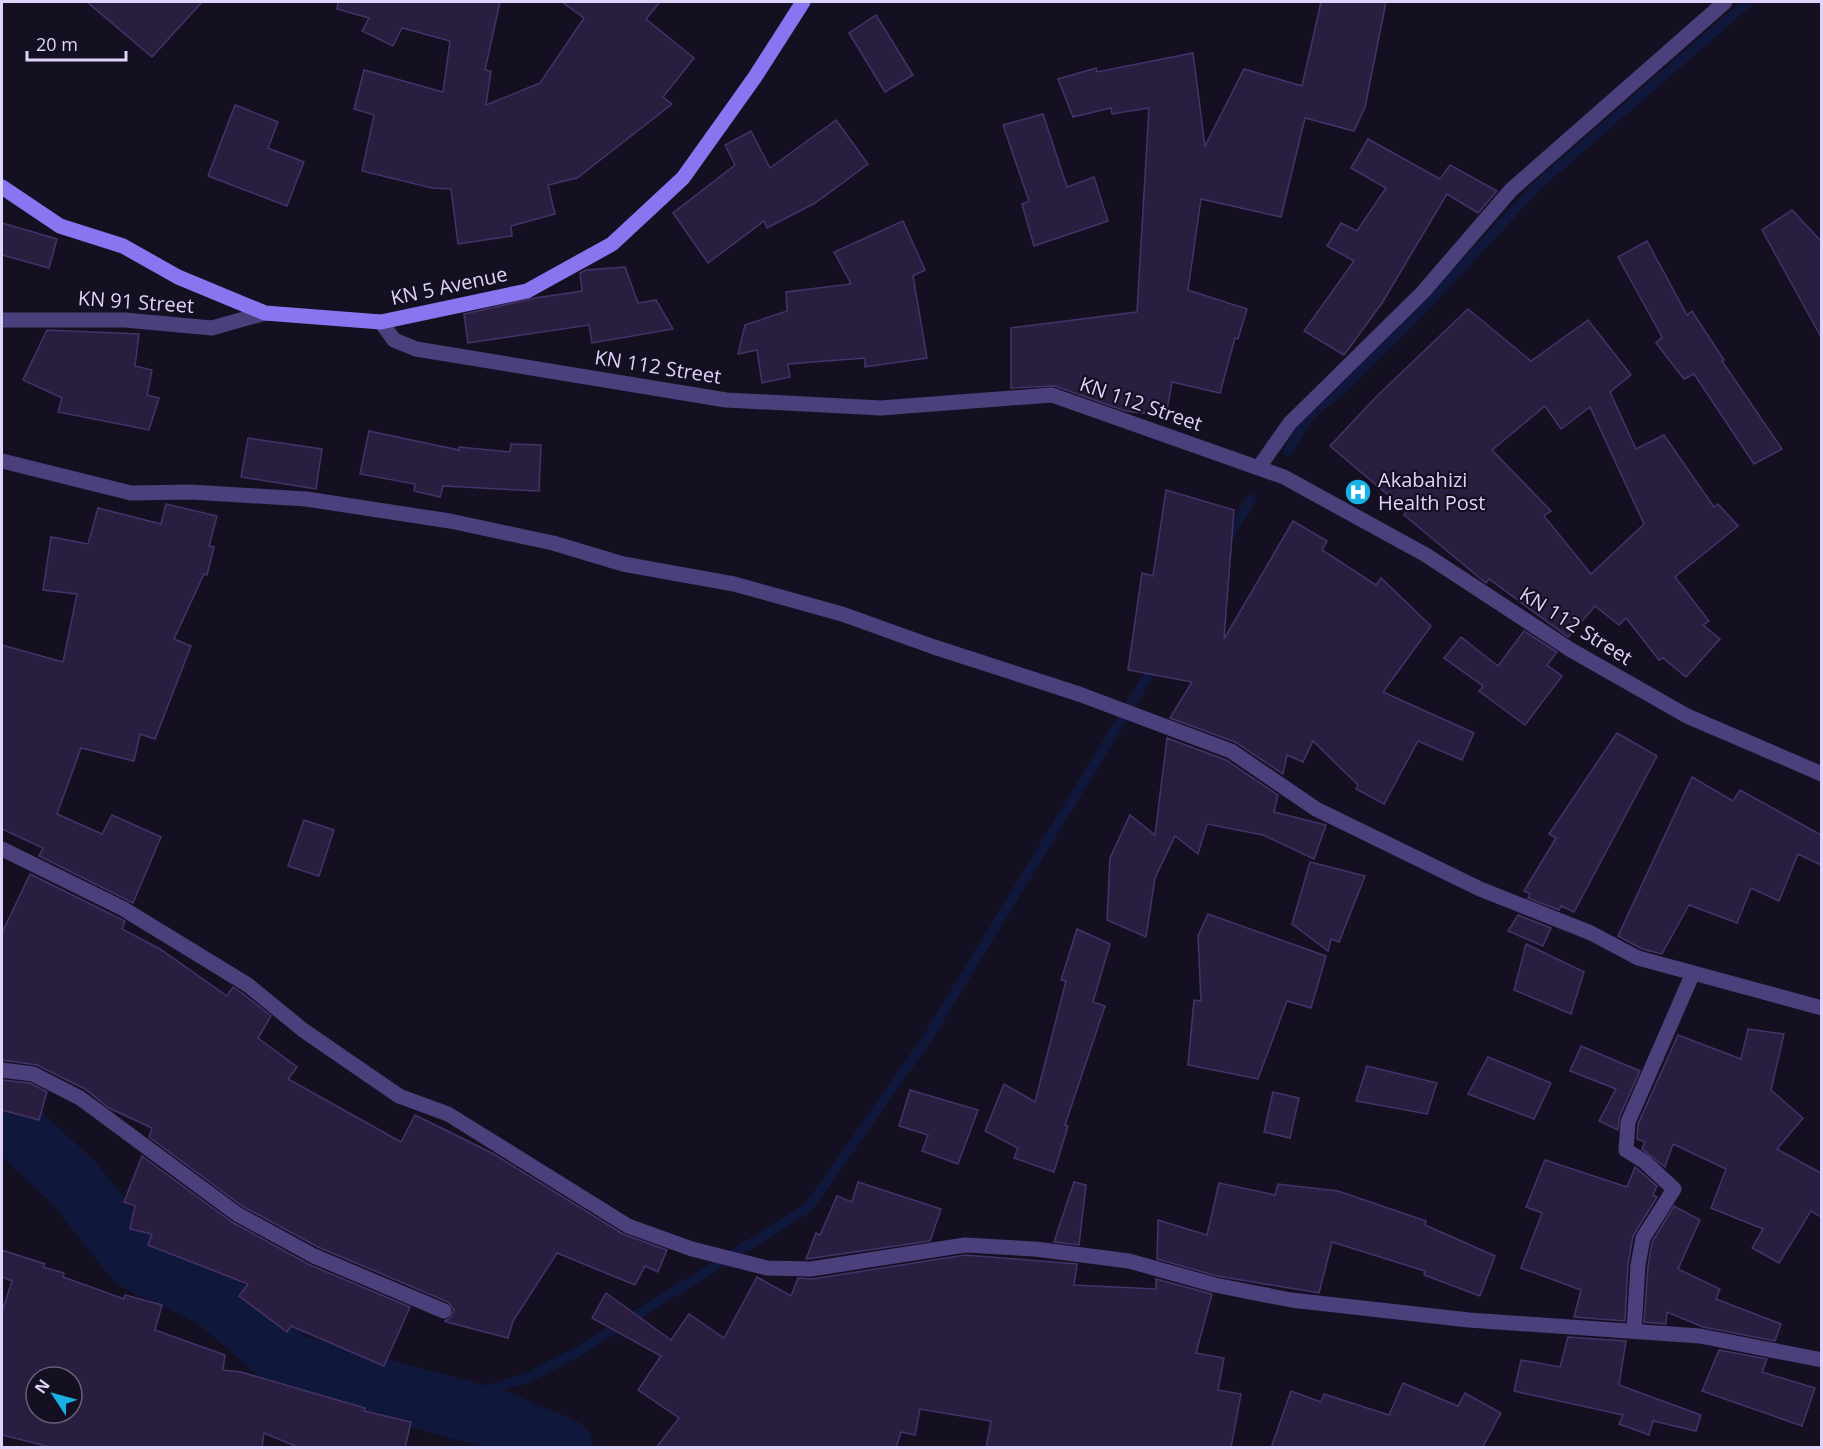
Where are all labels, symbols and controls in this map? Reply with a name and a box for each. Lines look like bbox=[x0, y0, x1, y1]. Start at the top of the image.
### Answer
scale bar bbox=[27, 24, 126, 62]
text: 20 m bbox=[36, 32, 78, 56]
street label: KN 5 Avenue bbox=[388, 260, 510, 311]
street label: KN 91 Street bbox=[77, 284, 195, 319]
street label: KN 112 Street bbox=[593, 343, 723, 390]
street label: KN 112 Street bbox=[1076, 370, 1206, 437]
place label: Akabahizi Health Post bbox=[1378, 466, 1485, 516]
hospital icon: Akabahizi Health Post bbox=[1343, 477, 1373, 507]
street label: KN 112 Street bbox=[1515, 580, 1638, 671]
north arrow bbox=[24, 1365, 84, 1425]
text: N bbox=[29, 1374, 55, 1398]

